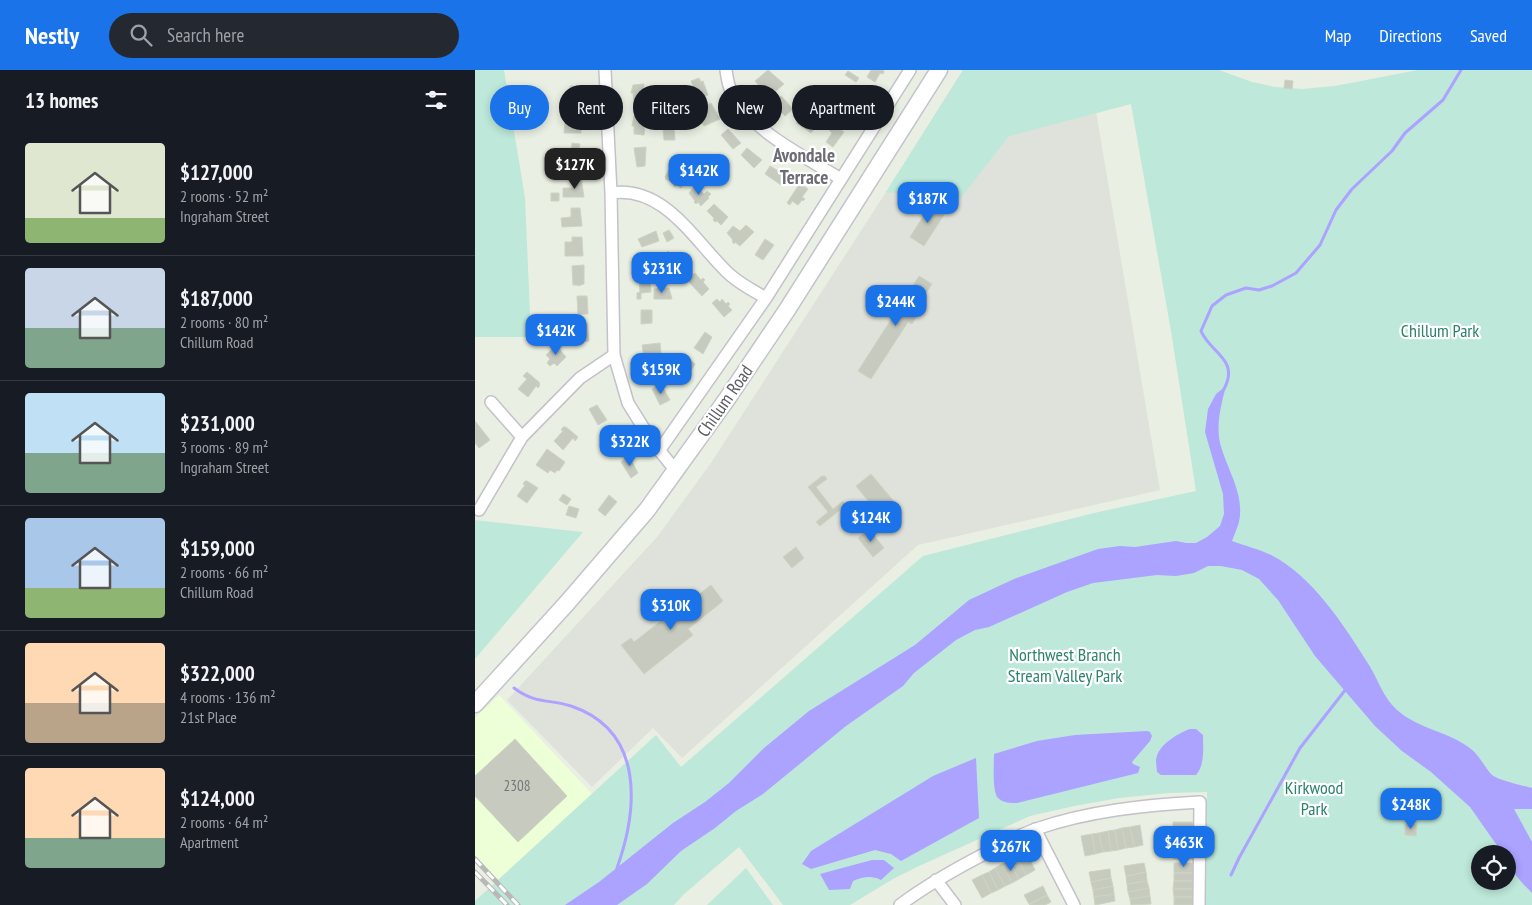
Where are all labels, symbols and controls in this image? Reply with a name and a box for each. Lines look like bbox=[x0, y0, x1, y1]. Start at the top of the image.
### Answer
search box bbox=[109, 13, 459, 58]
text: Nestly bbox=[25, 20, 79, 51]
icon: search bbox=[127, 21, 155, 49]
text: Search here bbox=[167, 23, 244, 47]
text: Map bbox=[1325, 24, 1351, 47]
text: Directions bbox=[1379, 24, 1442, 47]
text: Saved bbox=[1470, 24, 1507, 47]
chip: Buy bbox=[490, 85, 549, 130]
chip: Rent bbox=[559, 85, 623, 130]
chip: Filters bbox=[633, 85, 708, 130]
chip: New bbox=[718, 85, 782, 130]
chip: Apartment bbox=[792, 85, 894, 130]
icon: filters bbox=[422, 86, 450, 114]
text: 13 homes bbox=[25, 87, 98, 114]
district label: Avondale Terrace bbox=[772, 143, 835, 189]
pin: $127K bbox=[540, 148, 610, 190]
text: $127K bbox=[556, 154, 594, 174]
pin: $142K bbox=[664, 154, 734, 196]
text: $127,000 bbox=[180, 159, 253, 186]
text: $142K bbox=[680, 160, 718, 180]
icon: home bbox=[65, 163, 125, 223]
pin: $187K bbox=[893, 182, 963, 224]
text: 2 rooms · 52 m² bbox=[180, 186, 268, 206]
text: $187K bbox=[909, 188, 947, 208]
text: Ingraham Street bbox=[180, 206, 269, 226]
pin: $231K bbox=[627, 252, 697, 294]
text: $231K bbox=[643, 258, 681, 278]
pin: $244K bbox=[861, 284, 931, 327]
text: $187,000 bbox=[180, 285, 253, 312]
icon: home bbox=[65, 288, 125, 348]
text: $244K bbox=[877, 291, 915, 311]
text: 2 rooms · 80 m² bbox=[180, 312, 268, 332]
pin: $142K bbox=[521, 314, 591, 356]
park label: Chillum Park bbox=[1401, 319, 1479, 342]
text: $142K bbox=[537, 320, 575, 340]
text: Chillum Road bbox=[180, 332, 253, 352]
pin: $159K bbox=[626, 352, 696, 395]
text: $159K bbox=[642, 359, 680, 379]
street label: Chillum Road bbox=[692, 360, 758, 441]
text: $231,000 bbox=[180, 410, 255, 437]
icon: home bbox=[65, 413, 125, 473]
pin: $322K bbox=[595, 424, 665, 467]
text: $322K bbox=[611, 431, 649, 451]
text: 3 rooms · 89 m² bbox=[180, 437, 268, 457]
text: Ingraham Street bbox=[180, 457, 269, 477]
pin: $124K bbox=[836, 500, 906, 543]
text: $124K bbox=[852, 507, 890, 527]
text: $159,000 bbox=[180, 535, 255, 562]
icon: home bbox=[65, 538, 125, 598]
text: 2 rooms · 66 m² bbox=[180, 562, 268, 582]
text: Chillum Road bbox=[180, 582, 253, 602]
pin: $310K bbox=[636, 588, 706, 631]
text: $310K bbox=[652, 595, 690, 615]
park label: Northwest Branch Stream Valley Park bbox=[1008, 643, 1122, 687]
text: $322,000 bbox=[180, 660, 255, 687]
icon: home bbox=[65, 663, 125, 723]
text: 4 rooms · 136 m² bbox=[180, 687, 276, 707]
text: 21st Place bbox=[180, 707, 237, 727]
house number: 2308 bbox=[503, 776, 531, 795]
park label: Kirkwood Park bbox=[1285, 776, 1343, 820]
text: $124,000 bbox=[180, 785, 255, 812]
icon: home bbox=[65, 788, 125, 848]
pin: $248K bbox=[1376, 788, 1446, 830]
text: $248K bbox=[1392, 794, 1430, 814]
text: 2 rooms · 64 m² bbox=[180, 812, 268, 832]
pin: $463K bbox=[1149, 826, 1219, 868]
pin: $267K bbox=[976, 830, 1046, 872]
text: Apartment bbox=[180, 832, 239, 852]
text: $463K bbox=[1165, 832, 1203, 852]
text: $267K bbox=[992, 836, 1030, 856]
map controls bbox=[1471, 845, 1516, 890]
button: locate bbox=[1471, 845, 1516, 890]

